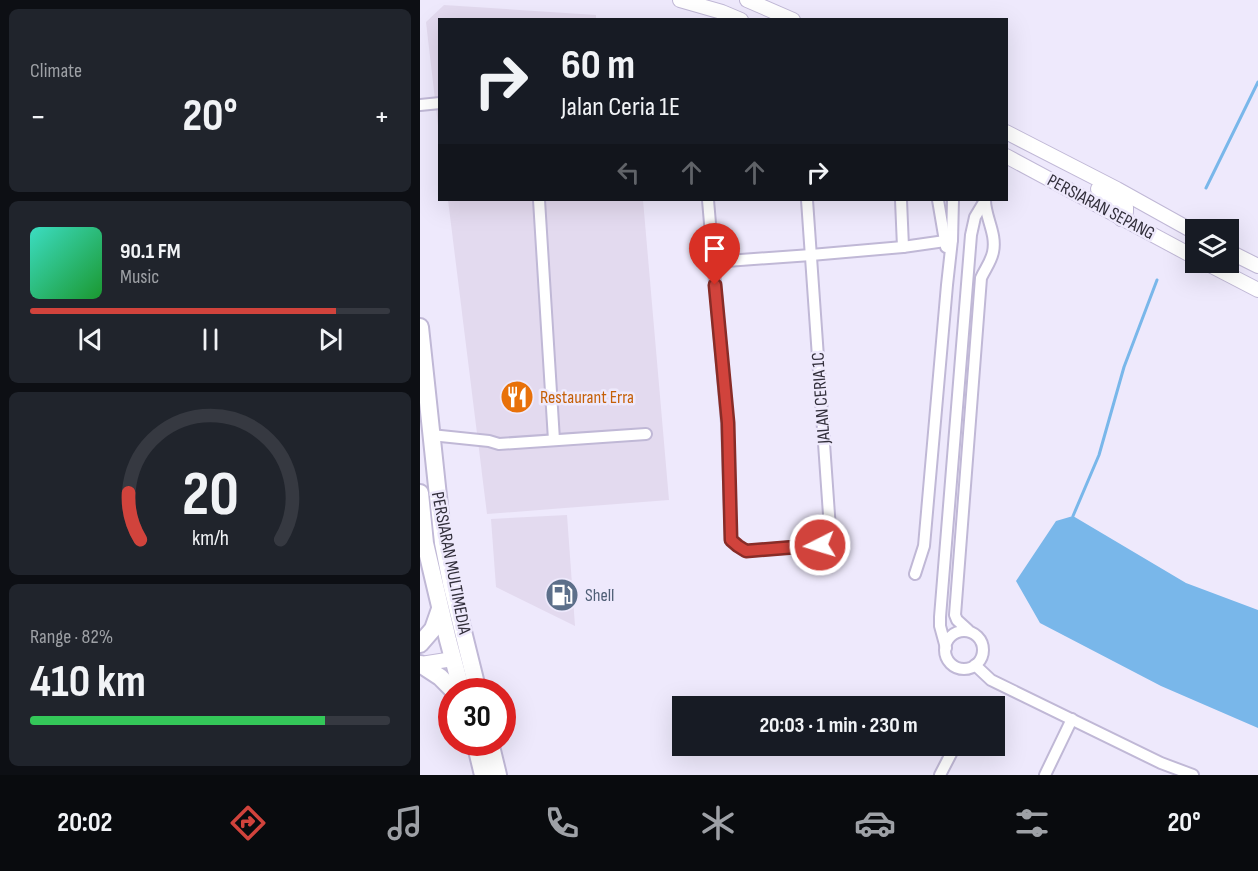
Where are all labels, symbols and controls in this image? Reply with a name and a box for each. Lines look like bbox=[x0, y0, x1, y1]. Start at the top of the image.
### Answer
text: 60 m bbox=[561, 40, 635, 91]
icon: right bbox=[462, 42, 540, 120]
text: Climate bbox=[30, 59, 82, 83]
text: 20° bbox=[182, 89, 238, 144]
text: Jalan Ceria 1E bbox=[561, 91, 680, 123]
text: − bbox=[30, 97, 46, 137]
text: + bbox=[374, 97, 390, 137]
icon: left bbox=[612, 156, 645, 189]
icon: ahead bbox=[675, 156, 708, 189]
icon: ahead bbox=[738, 156, 771, 189]
icon: right bbox=[801, 156, 834, 189]
street label: PERSIARAN SEPANG bbox=[1044, 170, 1158, 244]
map controls bbox=[1185, 219, 1239, 273]
button: layers bbox=[1185, 219, 1239, 273]
pin bbox=[689, 223, 740, 285]
icon: arrive bbox=[698, 232, 731, 265]
text: 90.1 FM bbox=[120, 238, 181, 265]
text: Music bbox=[120, 265, 159, 289]
icon: previous bbox=[74, 323, 107, 356]
icon: pause bbox=[194, 323, 227, 356]
icon: next bbox=[314, 323, 347, 356]
street label: JALAN CERIA 1C bbox=[807, 352, 835, 445]
restaurant icon: Restaurant Erra bbox=[499, 379, 535, 415]
place label: Restaurant Erra bbox=[540, 387, 634, 408]
text: 20 bbox=[181, 458, 239, 533]
street label: PERSIARAN MULTIMEDIA bbox=[427, 490, 475, 636]
position arrow bbox=[788, 513, 852, 577]
text: km/h bbox=[191, 527, 229, 552]
fuel station icon: Shell bbox=[544, 577, 580, 613]
place label: Shell bbox=[585, 585, 614, 606]
text: Range · 82% bbox=[30, 625, 113, 649]
text: 410 km bbox=[30, 655, 146, 710]
speed limit sign: 30 bbox=[438, 678, 516, 756]
text: 20:03 · 1 min · 230 m bbox=[759, 712, 918, 739]
icon: directions bbox=[227, 802, 269, 844]
icon: music bbox=[384, 802, 426, 844]
icon: phone bbox=[541, 802, 583, 844]
icon: climate bbox=[697, 802, 739, 844]
icon: car bbox=[854, 802, 896, 844]
icon: filters bbox=[1011, 802, 1053, 844]
text: 20:02 bbox=[57, 807, 112, 839]
text: 20° bbox=[1167, 807, 1201, 839]

